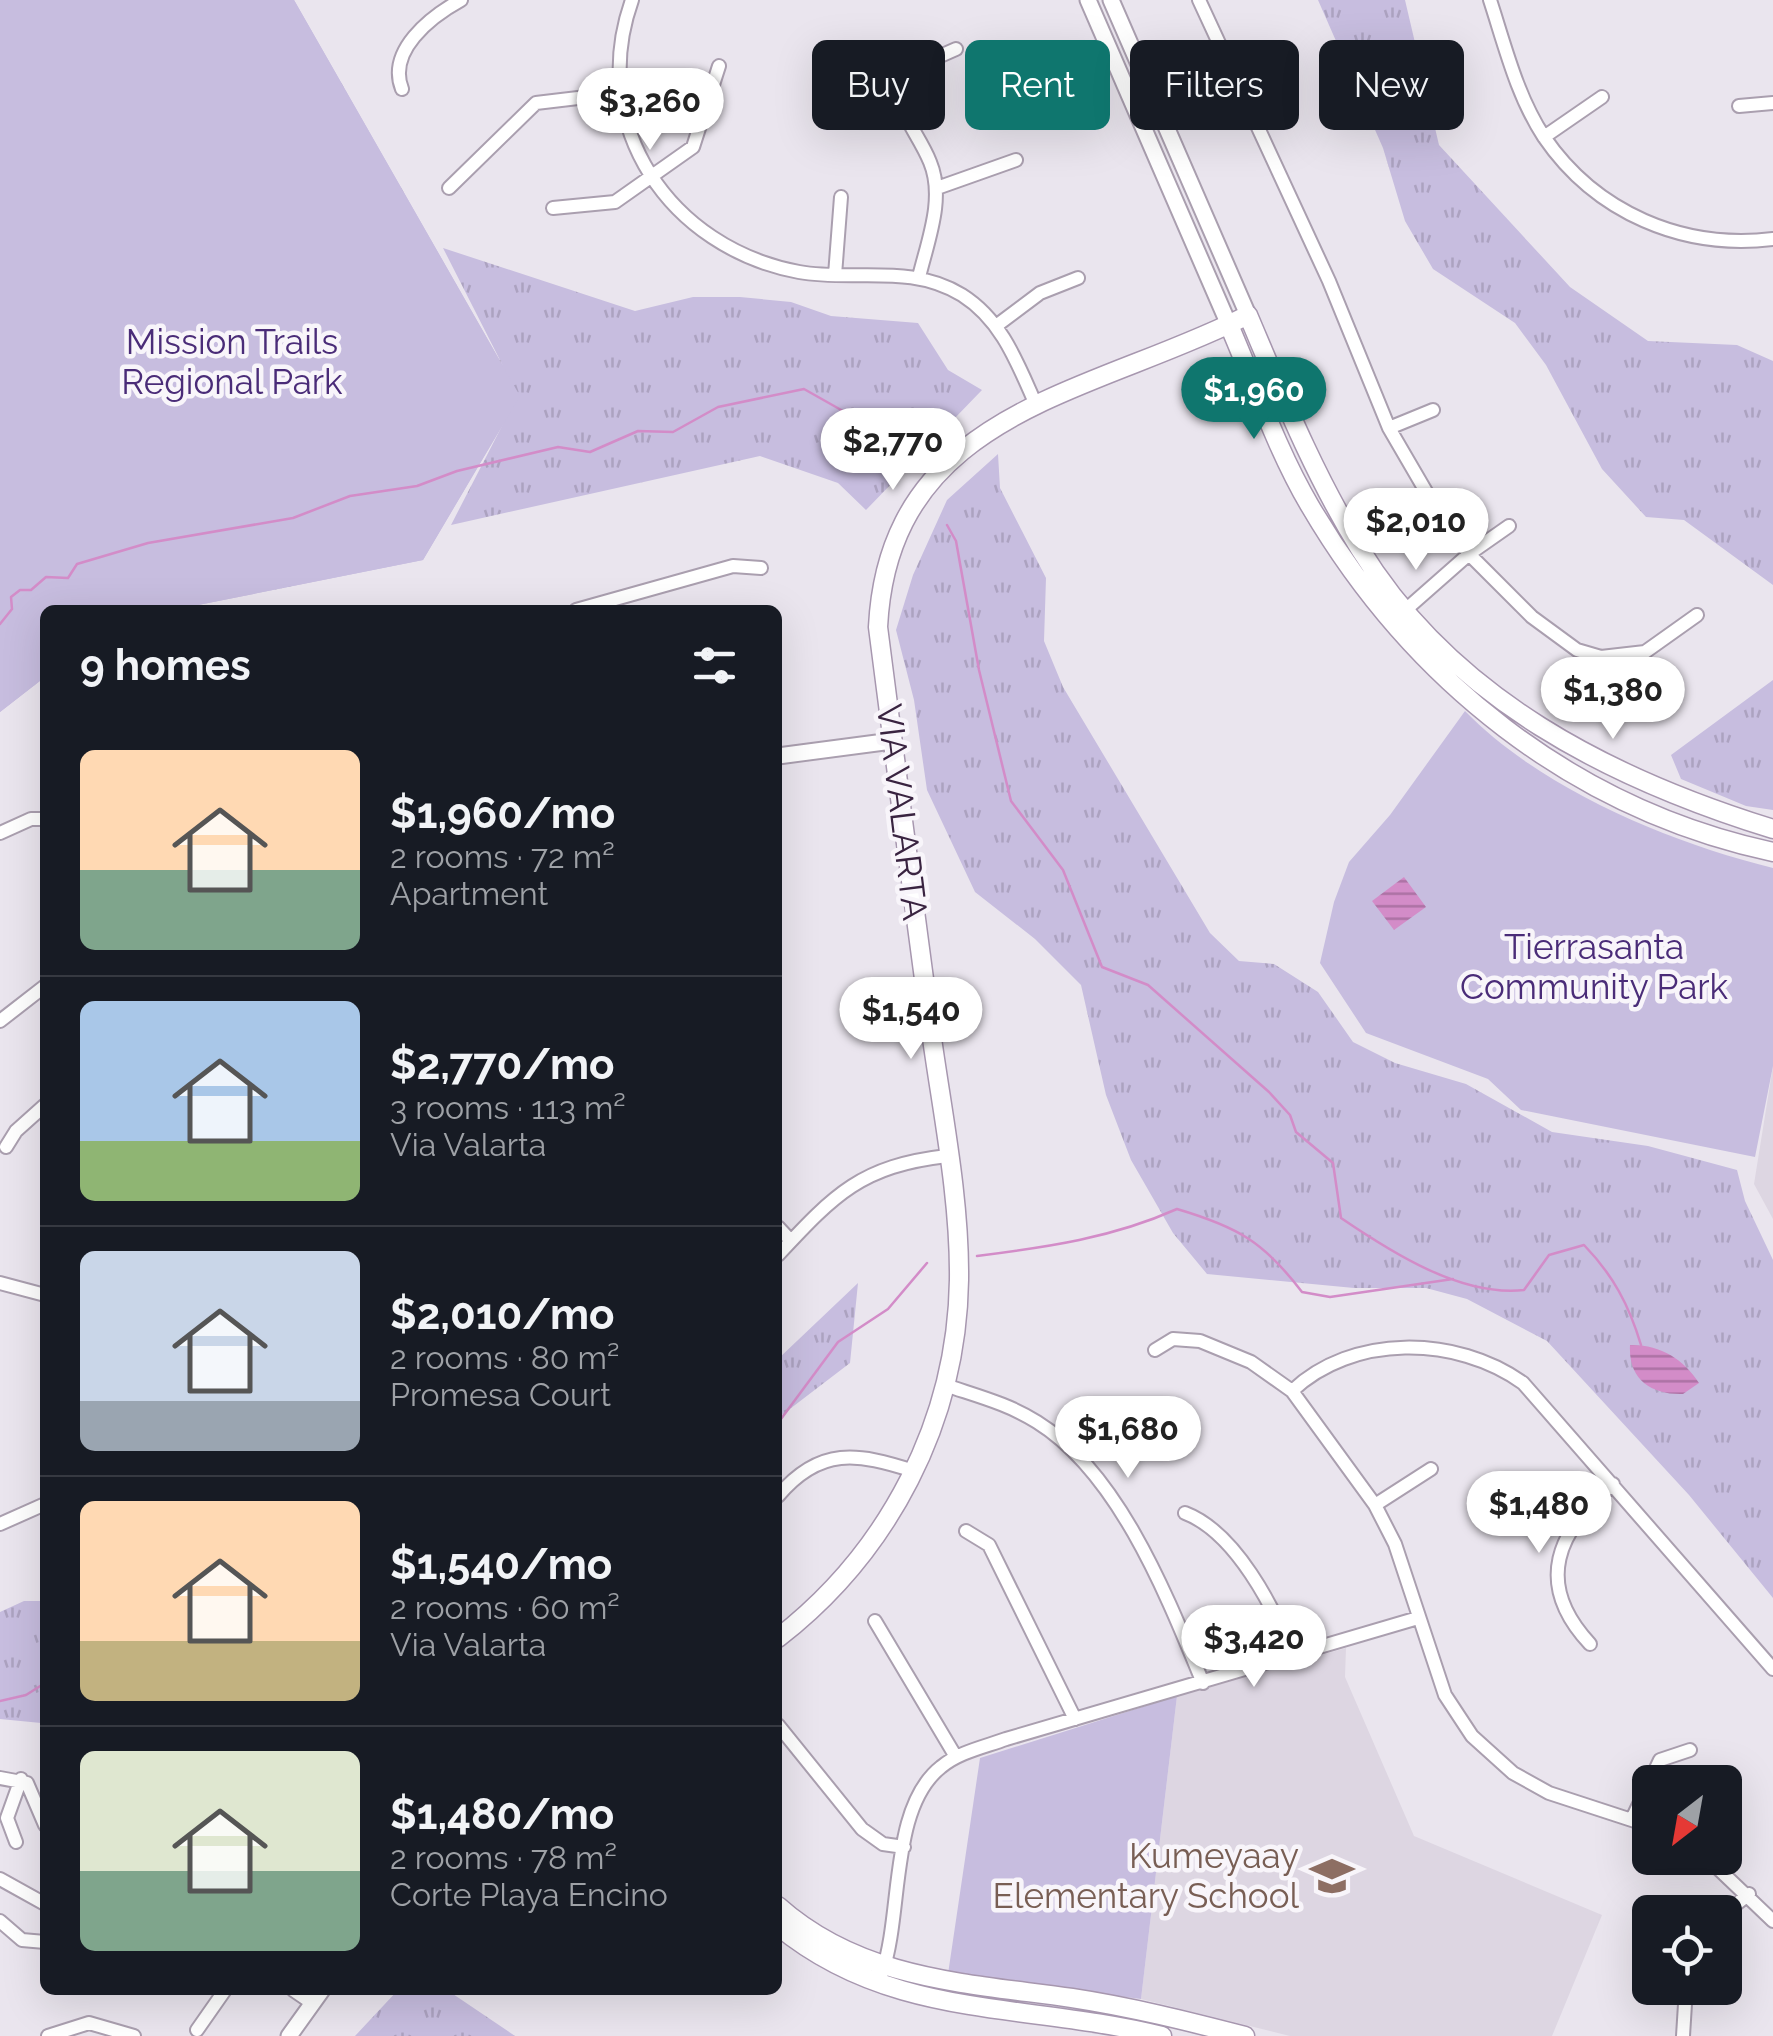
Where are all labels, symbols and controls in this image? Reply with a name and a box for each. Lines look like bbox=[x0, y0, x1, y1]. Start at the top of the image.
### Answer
chip: Buy bbox=[812, 40, 945, 130]
chip: Rent bbox=[965, 40, 1110, 130]
chip: Filters bbox=[1130, 40, 1299, 130]
chip: New bbox=[1319, 40, 1464, 130]
pin: $3,260 bbox=[569, 68, 731, 153]
text: $3,260 bbox=[599, 82, 701, 119]
park label: Mission Trails Regional Park bbox=[121, 321, 343, 402]
pin: $1,960 bbox=[1173, 357, 1335, 442]
text: $1,960 bbox=[1203, 371, 1305, 408]
pin: $2,770 bbox=[812, 408, 974, 493]
text: $2,770 bbox=[843, 422, 943, 459]
pin: $2,010 bbox=[1335, 488, 1497, 573]
text: $2,010 bbox=[1366, 502, 1466, 539]
icon: filters bbox=[687, 638, 742, 693]
text: 9 homes bbox=[80, 641, 251, 690]
pin: $1,380 bbox=[1532, 657, 1694, 742]
text: $1,380 bbox=[1563, 671, 1663, 708]
street label: VIA VALARTA bbox=[869, 702, 936, 923]
text: $1,960/mo bbox=[390, 789, 615, 838]
icon: home bbox=[160, 790, 280, 910]
text: 2 rooms · 72 m² bbox=[390, 838, 615, 875]
text: Apartment bbox=[390, 875, 548, 912]
park label: Tierrasanta Community Park bbox=[1460, 926, 1729, 1007]
pin: $1,540 bbox=[830, 977, 992, 1062]
text: $1,540 bbox=[861, 991, 961, 1028]
text: $2,770/mo bbox=[390, 1040, 614, 1089]
icon: home bbox=[160, 1041, 280, 1161]
text: 3 rooms · 113 m² bbox=[390, 1089, 626, 1126]
text: Via Valarta bbox=[390, 1126, 546, 1163]
text: $2,010/mo bbox=[390, 1290, 614, 1339]
icon: home bbox=[160, 1291, 280, 1411]
text: 2 rooms · 80 m² bbox=[390, 1339, 619, 1376]
text: Promesa Court bbox=[390, 1376, 611, 1413]
pin: $1,680 bbox=[1047, 1396, 1209, 1481]
text: $1,680 bbox=[1077, 1410, 1179, 1447]
pin: $1,480 bbox=[1458, 1471, 1620, 1556]
text: $1,480 bbox=[1489, 1485, 1589, 1522]
text: $1,540/mo bbox=[390, 1540, 612, 1589]
icon: home bbox=[160, 1541, 280, 1661]
text: 2 rooms · 60 m² bbox=[390, 1589, 620, 1626]
pin: $3,420 bbox=[1173, 1605, 1335, 1690]
text: $3,420 bbox=[1203, 1619, 1305, 1656]
text: Via Valarta bbox=[390, 1626, 546, 1663]
north arrow bbox=[1632, 1765, 1742, 1875]
map controls bbox=[1632, 1765, 1742, 2005]
text: $1,480/mo bbox=[390, 1790, 614, 1839]
icon: home bbox=[160, 1791, 280, 1911]
place label: Kumeyaay Elementary School bbox=[993, 1835, 1299, 1916]
text: 2 rooms · 78 m² bbox=[390, 1839, 617, 1876]
school or university icon: Kumeyaay Elementary School bbox=[1308, 1852, 1356, 1900]
text: Corte Playa Encino bbox=[390, 1876, 668, 1913]
button: locate bbox=[1632, 1895, 1742, 2005]

